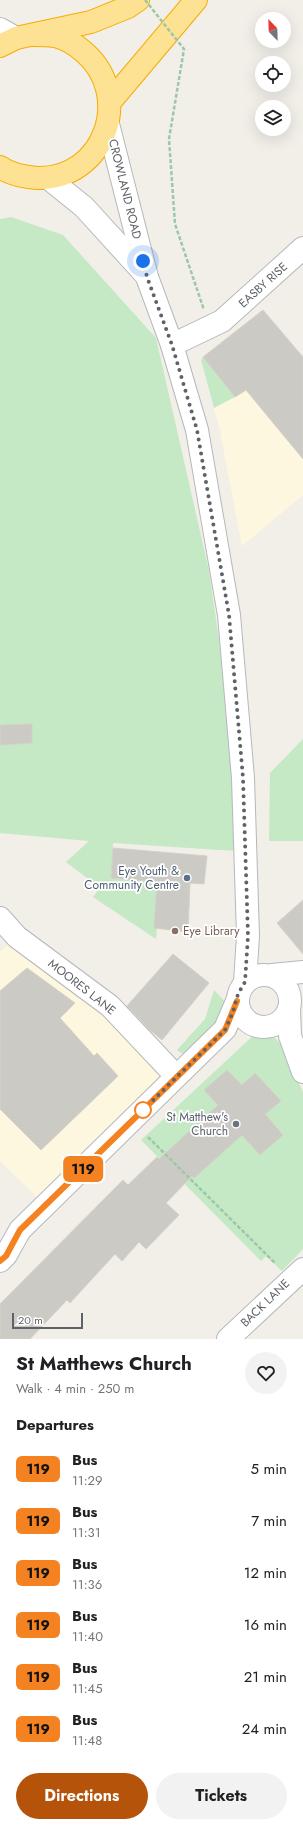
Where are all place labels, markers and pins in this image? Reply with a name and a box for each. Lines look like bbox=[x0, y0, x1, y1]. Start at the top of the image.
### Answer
place label: Eye Youth & Community Centre bbox=[84, 862, 179, 894]
marker: Eye Youth & Community Centre bbox=[182, 873, 192, 883]
place label: Eye Library bbox=[183, 922, 240, 940]
marker: Eye Library bbox=[170, 926, 180, 936]
unlabelled marker bbox=[134, 1101, 152, 1119]
place label: St Matthew's Church bbox=[166, 1108, 228, 1140]
marker: St Matthew's Church bbox=[231, 1119, 241, 1129]

